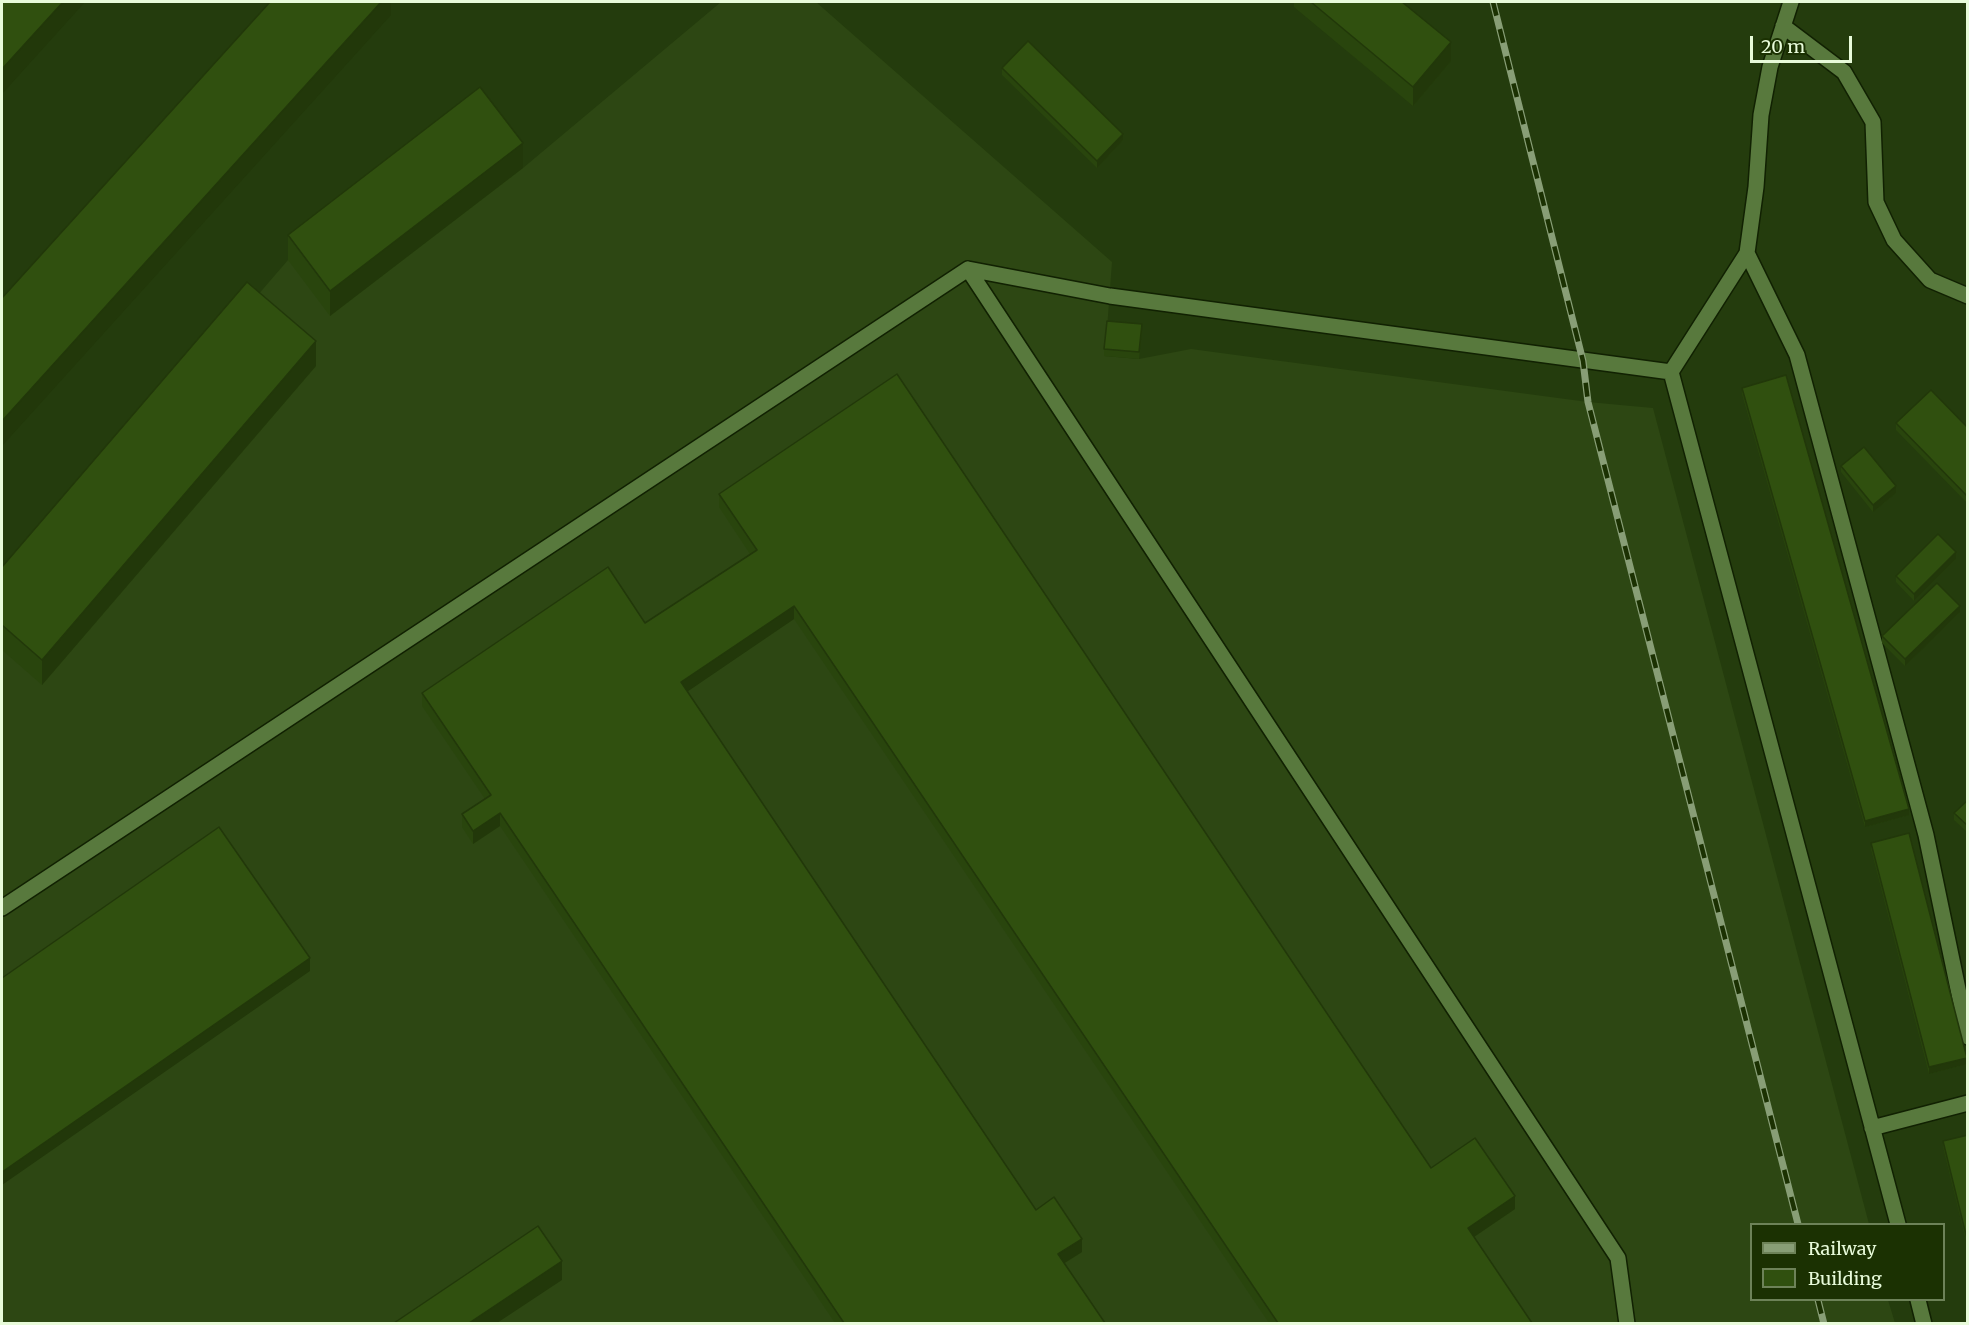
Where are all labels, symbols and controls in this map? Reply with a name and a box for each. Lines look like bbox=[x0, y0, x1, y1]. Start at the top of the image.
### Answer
scale bar bbox=[1753, 24, 1855, 62]
text: 20 m bbox=[1761, 35, 1805, 58]
legend bbox=[1750, 1223, 1945, 1301]
text: Railway bbox=[1808, 1237, 1876, 1260]
text: Building bbox=[1808, 1267, 1882, 1290]

